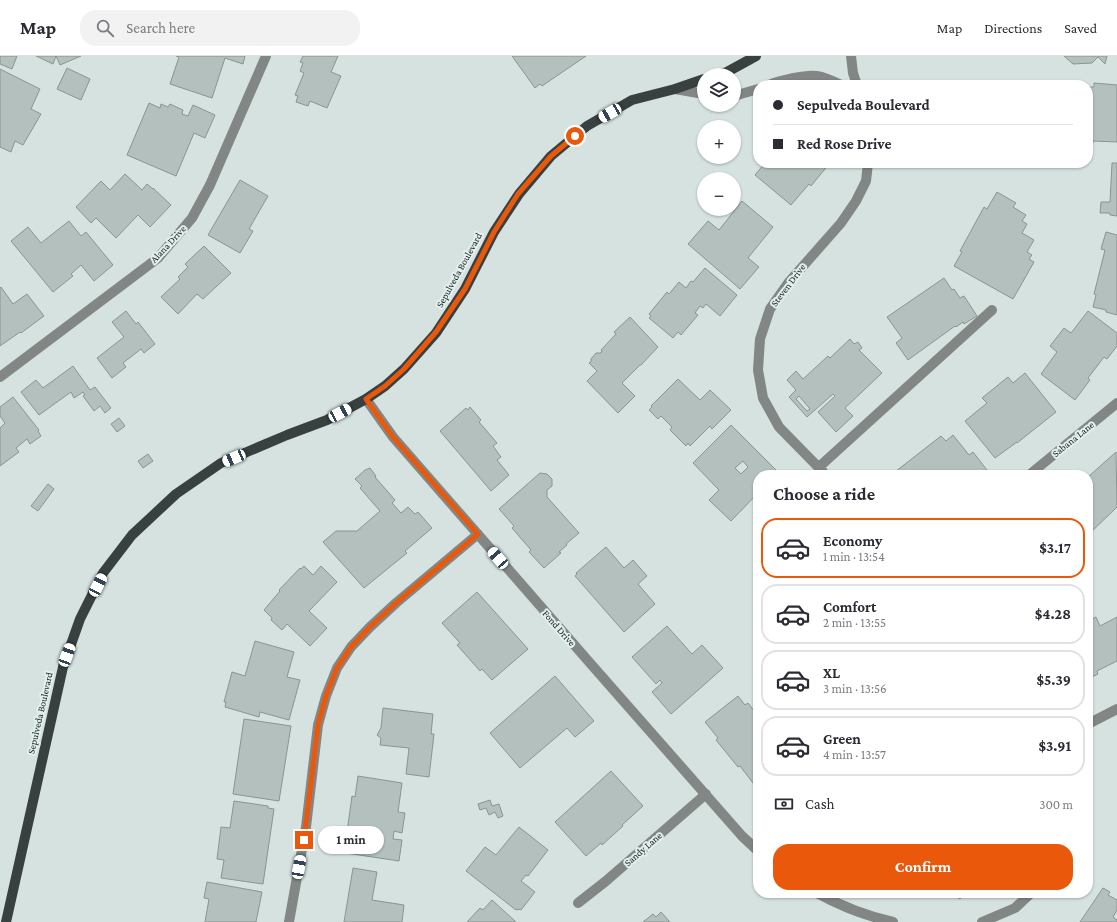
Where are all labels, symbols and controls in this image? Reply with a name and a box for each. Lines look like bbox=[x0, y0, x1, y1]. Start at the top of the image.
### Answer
search box bbox=[80, 10, 360, 46]
text: Map bbox=[20, 17, 56, 38]
icon: search bbox=[94, 17, 116, 39]
text: Search here bbox=[126, 20, 195, 36]
text: Map bbox=[937, 20, 962, 36]
text: Directions bbox=[984, 20, 1042, 36]
text: Saved bbox=[1064, 20, 1097, 36]
map controls bbox=[697, 68, 741, 216]
button: layers bbox=[697, 68, 741, 112]
text: Sepulveda Boulevard bbox=[797, 97, 930, 113]
car bbox=[597, 102, 623, 124]
button: + bbox=[697, 120, 741, 164]
route start bbox=[566, 127, 584, 145]
text: Red Rose Drive bbox=[797, 136, 891, 152]
button: − bbox=[697, 172, 741, 216]
street label: Alana Drive bbox=[148, 223, 188, 265]
street label: Sepulveda Boulevard bbox=[434, 230, 484, 309]
street label: Steven Drive bbox=[768, 261, 808, 308]
car bbox=[327, 402, 353, 424]
street label: Sabana Lane bbox=[1050, 419, 1096, 459]
car bbox=[221, 448, 247, 468]
text: Choose a ride bbox=[773, 484, 875, 504]
icon: car bbox=[775, 530, 811, 566]
text: Economy bbox=[823, 533, 882, 549]
text: $3.17 bbox=[1039, 540, 1071, 556]
car bbox=[486, 545, 510, 571]
text: 1 min · 13:54 bbox=[823, 549, 885, 564]
car bbox=[87, 572, 109, 598]
icon: car bbox=[775, 596, 811, 632]
text: Comfort bbox=[823, 599, 877, 615]
text: $4.28 bbox=[1035, 606, 1071, 622]
street label: Fond Drive bbox=[540, 608, 578, 649]
text: 2 min · 13:55 bbox=[823, 615, 886, 630]
car bbox=[57, 642, 77, 668]
icon: car bbox=[775, 662, 811, 698]
text: XL bbox=[823, 665, 840, 681]
street label: Sepulveda Boulevard bbox=[25, 670, 55, 755]
text: $5.39 bbox=[1037, 672, 1071, 688]
text: 3 min · 13:56 bbox=[823, 681, 887, 696]
icon: car bbox=[775, 728, 811, 764]
text: Green bbox=[823, 731, 861, 747]
text: $3.91 bbox=[1038, 738, 1071, 754]
text: 4 min · 13:57 bbox=[823, 747, 886, 762]
icon: cash bbox=[773, 793, 795, 815]
text: Cash bbox=[805, 796, 835, 812]
text: 300 m bbox=[1039, 797, 1073, 812]
callout: 1 min bbox=[318, 826, 384, 854]
street label: Sandy Lane bbox=[622, 829, 664, 868]
route end bbox=[295, 831, 313, 849]
text: 1 min bbox=[336, 832, 366, 847]
button: Confirm bbox=[773, 844, 1073, 890]
car bbox=[291, 854, 307, 880]

